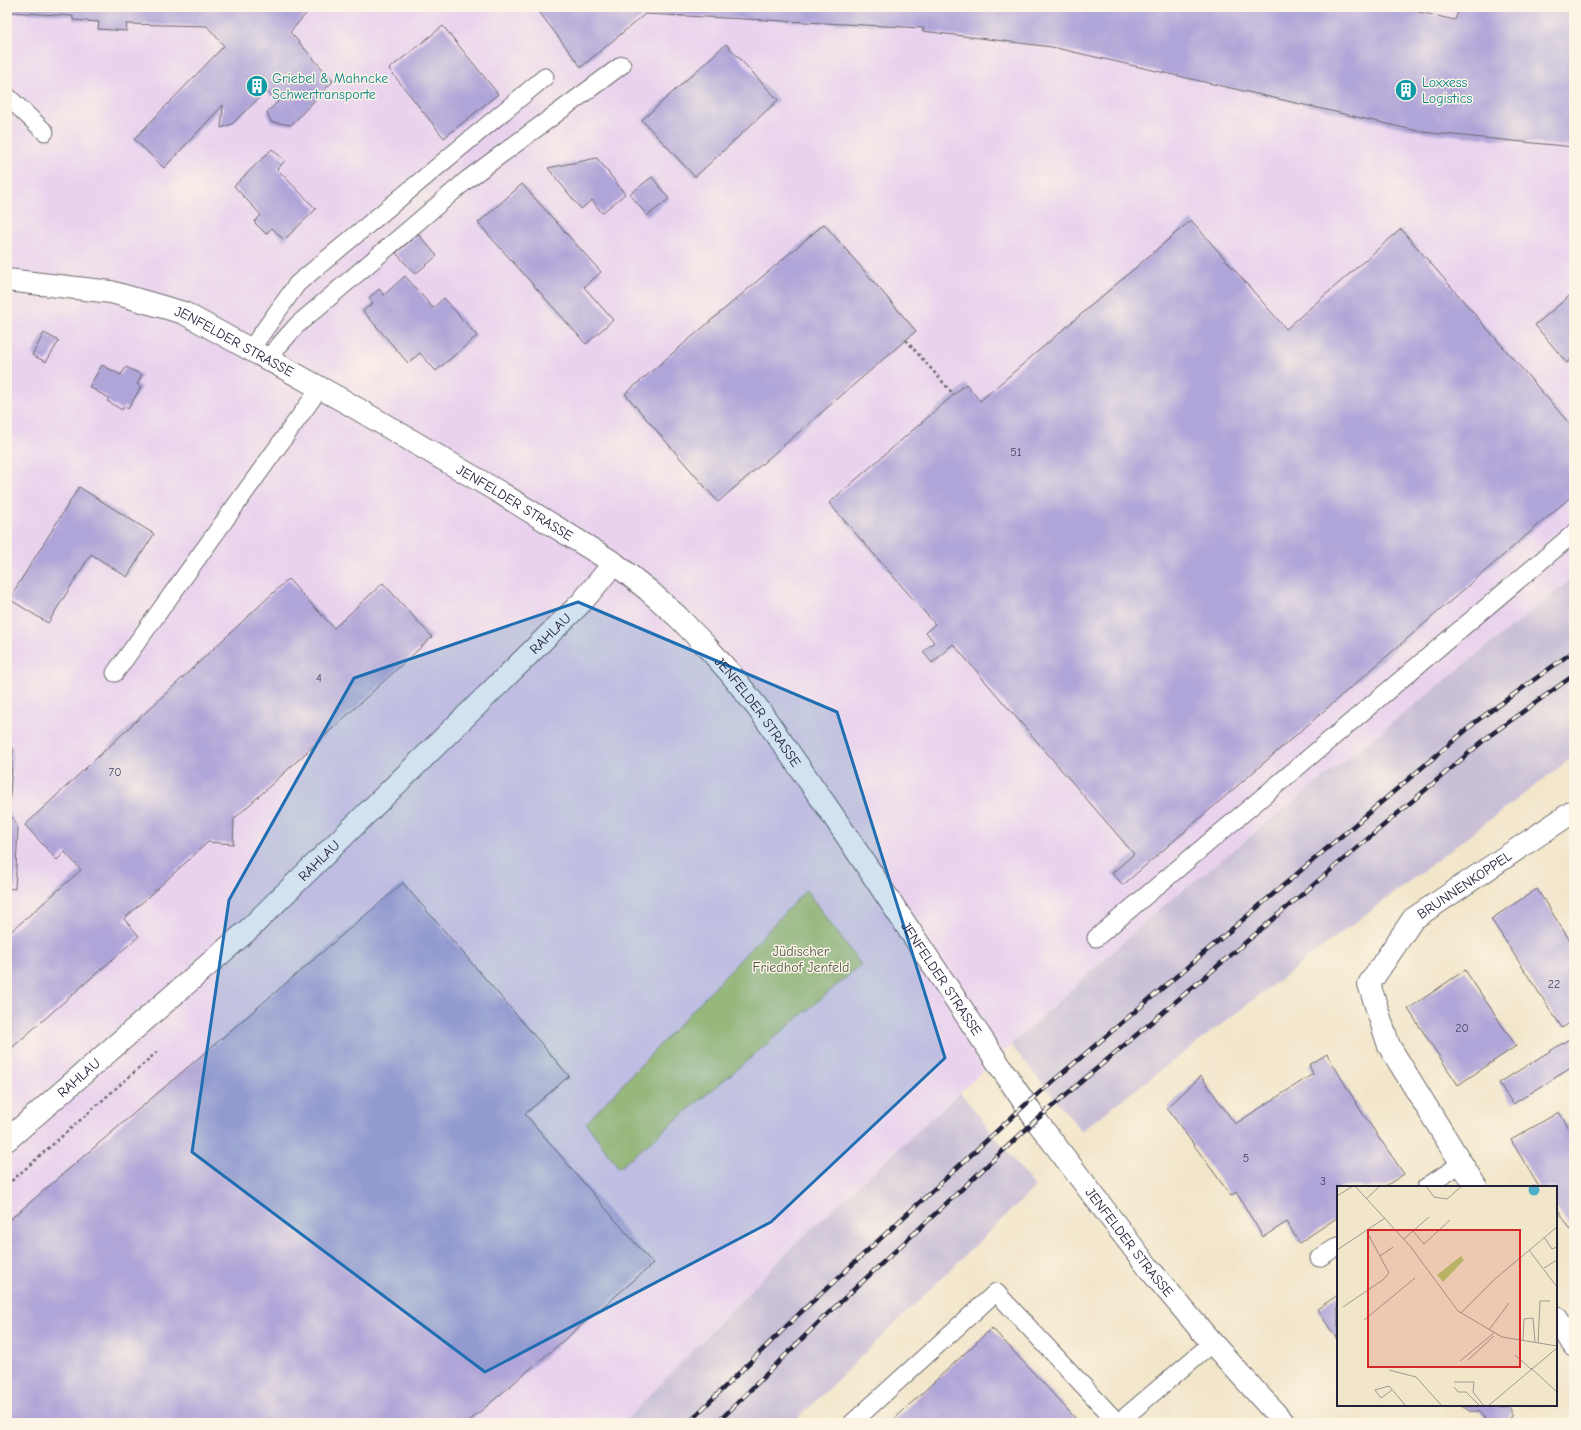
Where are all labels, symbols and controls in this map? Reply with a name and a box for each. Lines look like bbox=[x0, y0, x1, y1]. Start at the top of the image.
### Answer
place label: Griebel & Mahncke Schwertransporte bbox=[272, 70, 388, 103]
building icon: Griebel & Mahncke Schwertransporte bbox=[244, 73, 270, 99]
place label: Loxxess Logistics bbox=[1422, 74, 1473, 107]
building icon: Loxxess Logistics bbox=[1393, 77, 1419, 103]
street label: JENFELDER STRASSE bbox=[173, 303, 297, 381]
house number: 51 bbox=[1010, 445, 1022, 459]
street label: JENFELDER STRASSE bbox=[453, 461, 576, 545]
street label: RAHLAU bbox=[526, 610, 575, 658]
street label: JENFELDER STRASSE bbox=[711, 653, 804, 770]
house number: 4 bbox=[316, 671, 322, 685]
house number: 70 bbox=[109, 765, 121, 779]
street label: RAHLAU bbox=[295, 837, 344, 885]
street label: BRUNNENKOPPEL bbox=[1414, 847, 1515, 923]
street label: JENFELDER STRASSE bbox=[897, 918, 985, 1039]
park label: Jüdischer Friedhof Jenfeld bbox=[753, 943, 850, 976]
house number: 22 bbox=[1548, 977, 1560, 991]
house number: 20 bbox=[1455, 1021, 1469, 1035]
street label: RAHLAU bbox=[54, 1055, 104, 1101]
house number: 5 bbox=[1243, 1151, 1249, 1165]
house number: 3 bbox=[1320, 1174, 1326, 1188]
street label: JENFELDER STRASSE bbox=[1082, 1184, 1177, 1300]
inset map bbox=[1337, 1186, 1557, 1406]

